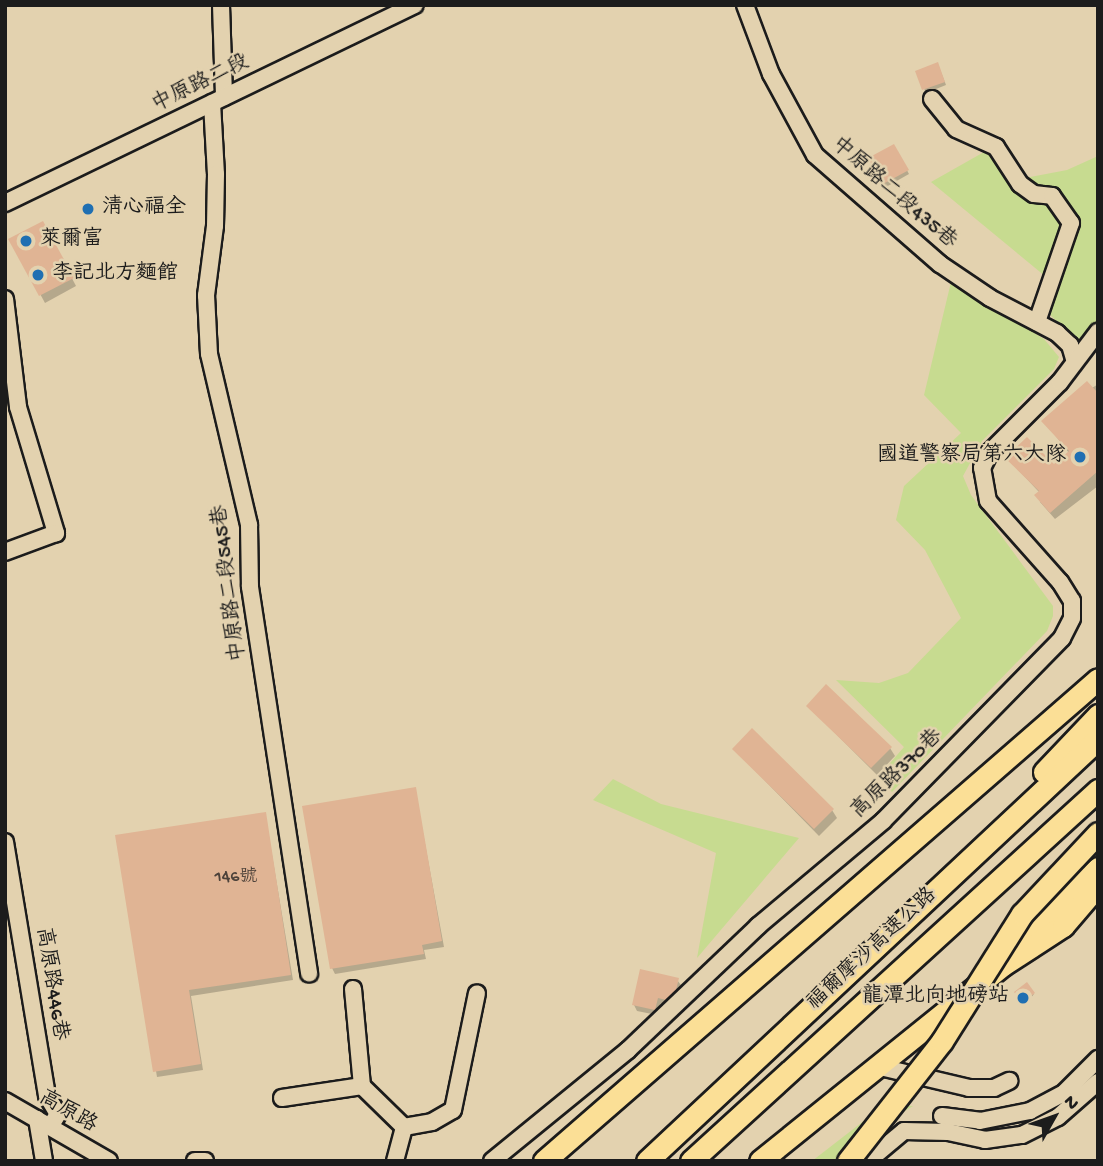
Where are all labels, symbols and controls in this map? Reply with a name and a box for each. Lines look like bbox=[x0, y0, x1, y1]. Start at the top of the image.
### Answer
street label: 中原路二段 bbox=[148, 51, 254, 119]
street label: 中原路二段435巷 bbox=[825, 133, 961, 255]
place label: 清心福全 bbox=[102, 196, 186, 222]
marker: 清心福全 bbox=[80, 201, 96, 217]
place label: 萊爾富 bbox=[40, 228, 103, 254]
marker: 萊爾富 bbox=[18, 233, 34, 249]
place label: 李記北方麵館 bbox=[52, 262, 178, 288]
marker: 李記北方麵館 bbox=[30, 267, 46, 283]
place label: 國道警察局第六大隊 bbox=[877, 444, 1066, 470]
marker: 國道警察局第六大隊 bbox=[1072, 449, 1088, 465]
street label: 中原路二段545巷 bbox=[209, 503, 253, 663]
street label: 高原路370巷 bbox=[847, 725, 949, 825]
house number: 146號 bbox=[215, 867, 257, 889]
street label: 福爾摩沙高速公路 bbox=[803, 883, 943, 1017]
street label: 高原路446巷 bbox=[29, 925, 71, 1043]
place label: 龍潭北向地磅站 bbox=[862, 985, 1009, 1011]
marker: 龍潭北向地磅站 bbox=[1015, 990, 1031, 1006]
north arrow bbox=[1019, 1082, 1089, 1152]
street label: 高原路 bbox=[33, 1086, 101, 1140]
text: N bbox=[1058, 1091, 1083, 1115]

